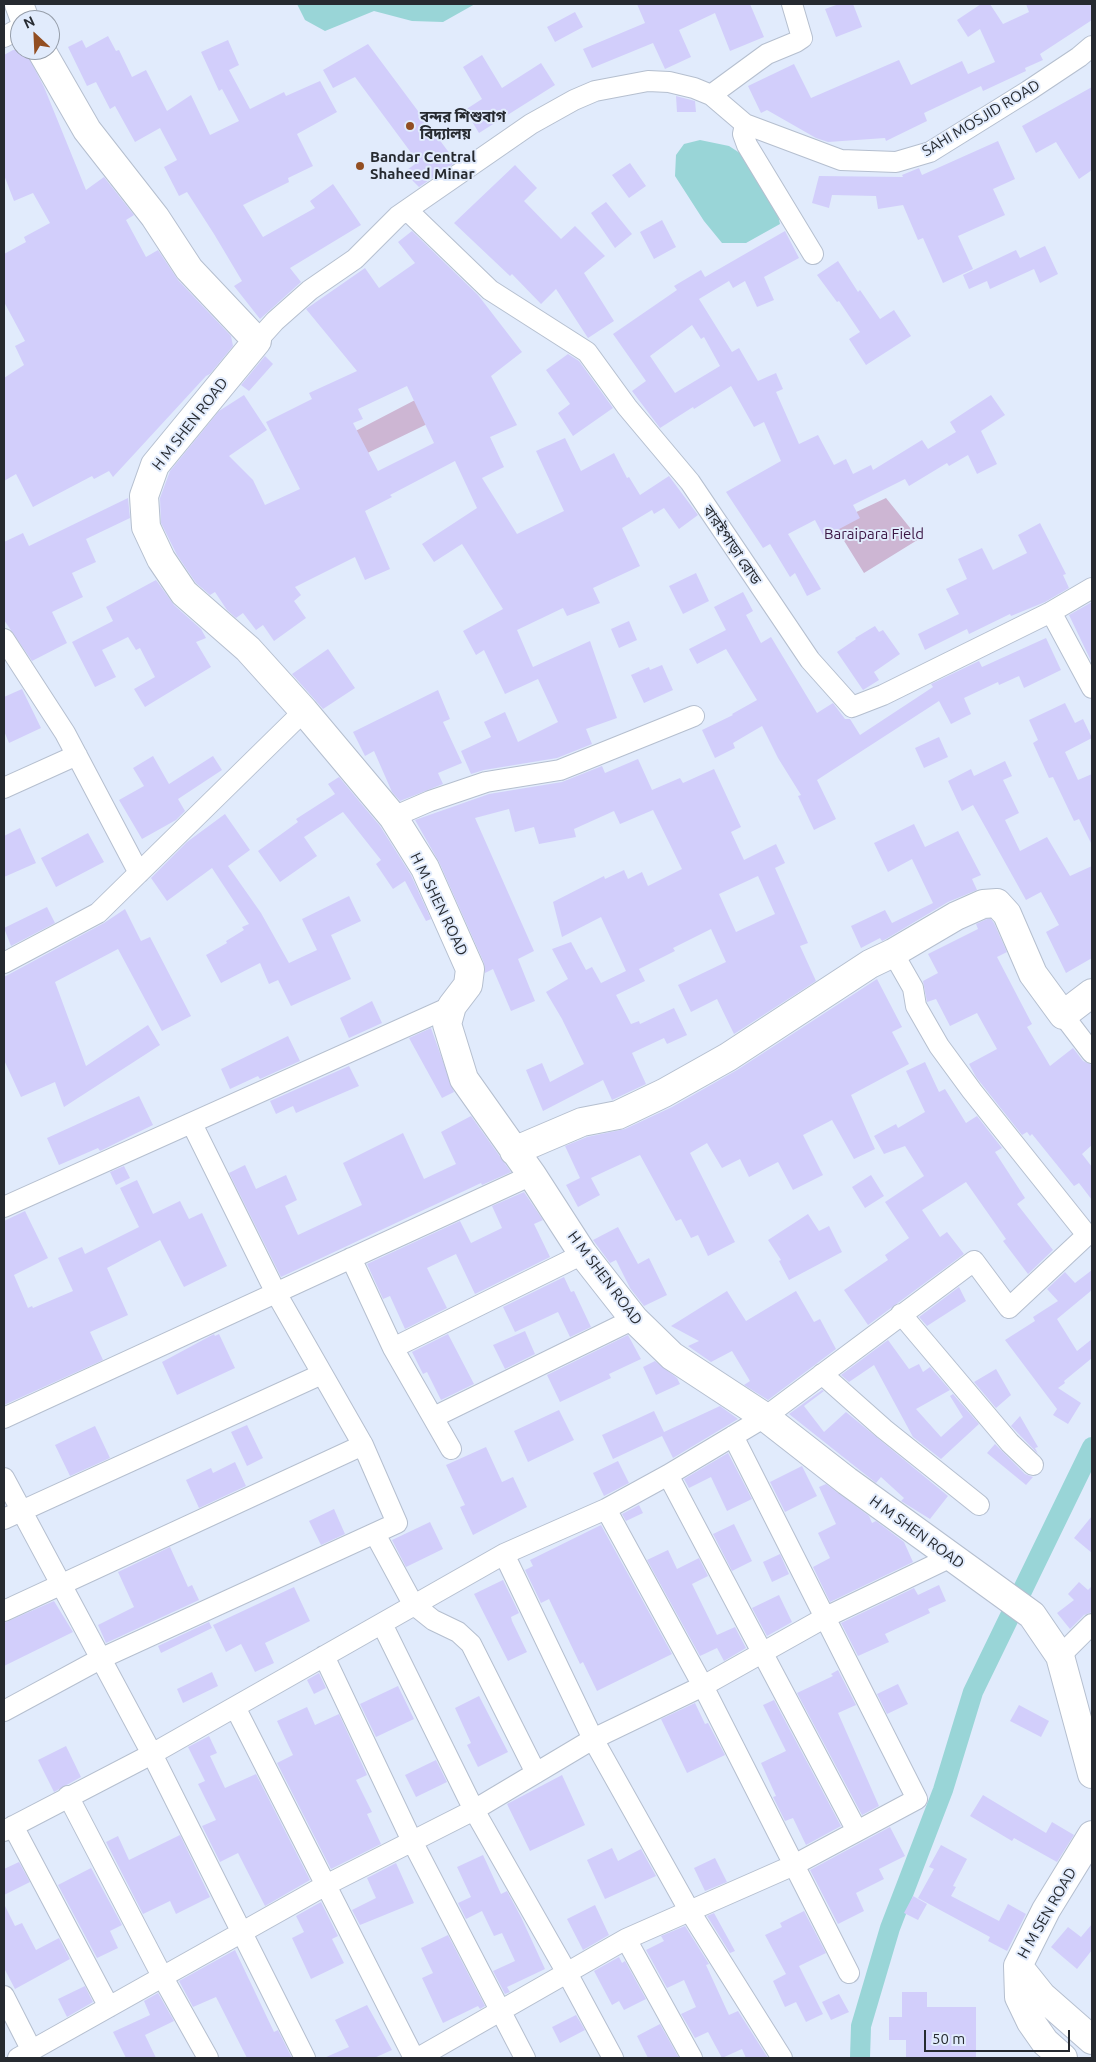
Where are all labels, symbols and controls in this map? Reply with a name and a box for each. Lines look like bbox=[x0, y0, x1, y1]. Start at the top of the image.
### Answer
north arrow bbox=[10, 10, 60, 60]
text: N bbox=[21, 13, 37, 32]
street label: SAHI MOSJID ROAD bbox=[919, 76, 1043, 160]
place label: বন্দর শিশুবাগ বিদ্যালয় bbox=[420, 108, 506, 143]
marker: বন্দর শিশুবাগ বিদ্যালয় bbox=[404, 120, 416, 132]
place label: Bandar Central Shaheed Minar bbox=[370, 148, 476, 183]
marker: Bandar Central Shaheed Minar bbox=[354, 160, 366, 172]
street label: H M SHEN ROAD bbox=[148, 374, 232, 474]
street label: বারইপাড়া রোড bbox=[699, 502, 765, 588]
park label: Baraipara Field bbox=[824, 525, 924, 543]
street label: H M SHEN ROAD bbox=[406, 850, 472, 958]
street label: H M SHEN ROAD bbox=[564, 1228, 646, 1328]
street label: H M SHEN ROAD bbox=[866, 1492, 968, 1572]
street label: H M SEN ROAD bbox=[1014, 1864, 1080, 1962]
scale bar bbox=[926, 2020, 1072, 2052]
text: 50 m bbox=[932, 2030, 965, 2047]

